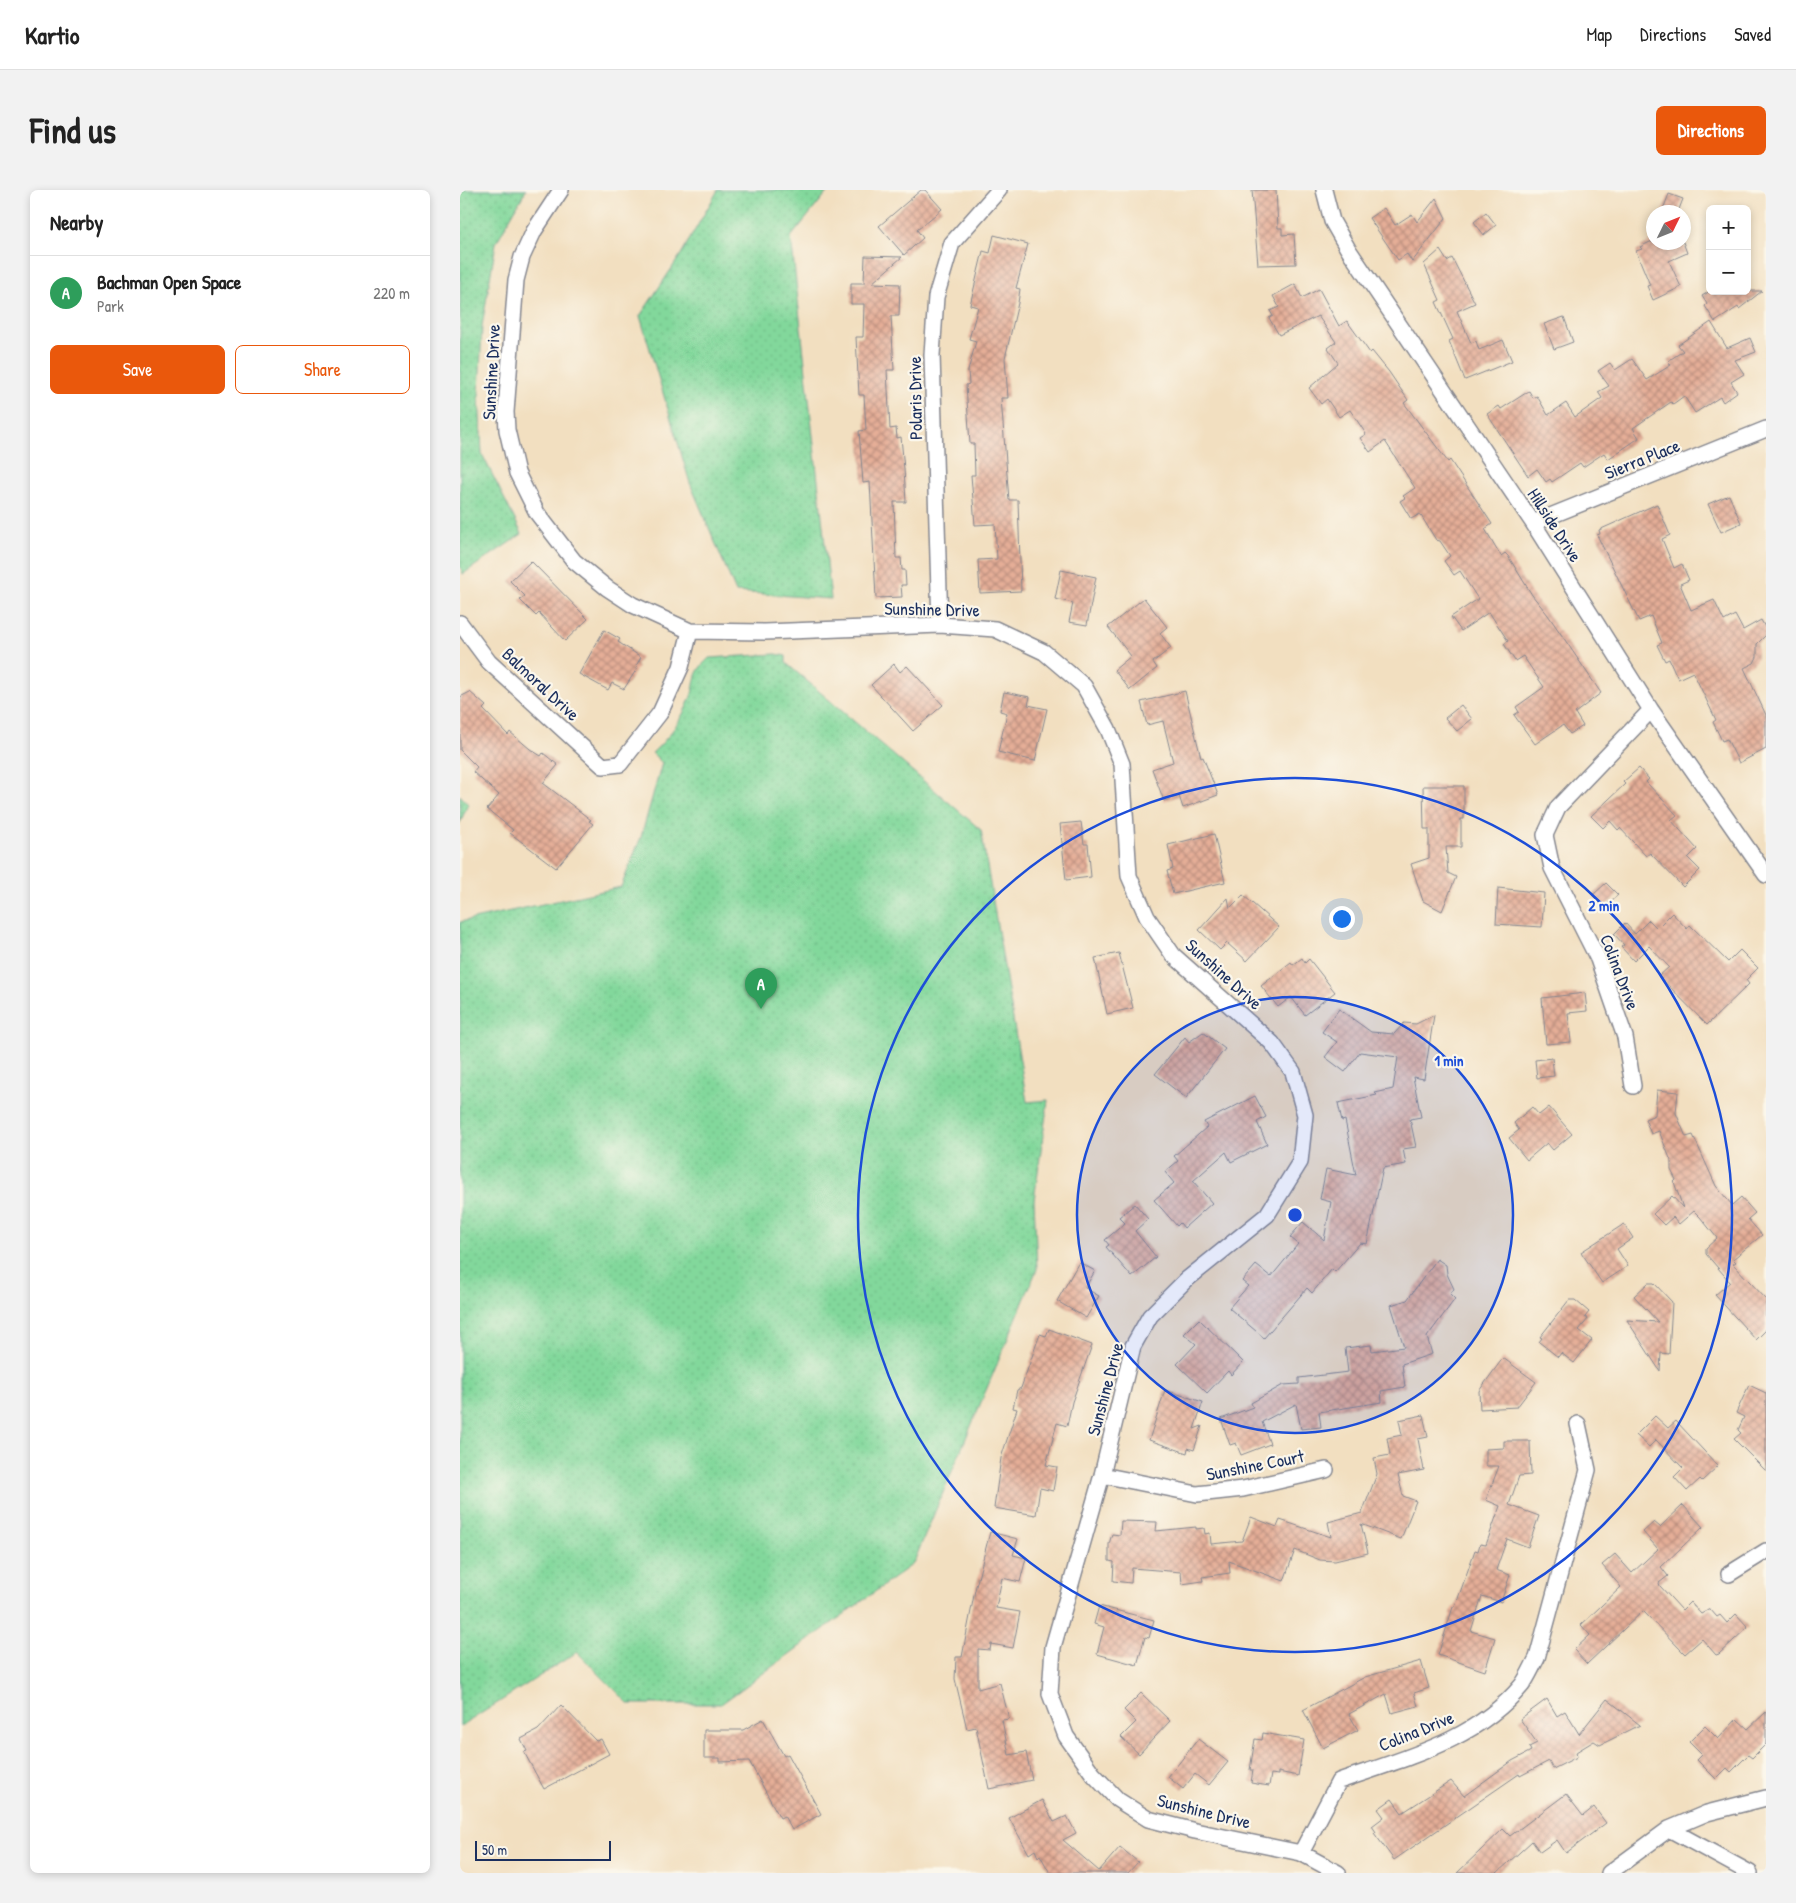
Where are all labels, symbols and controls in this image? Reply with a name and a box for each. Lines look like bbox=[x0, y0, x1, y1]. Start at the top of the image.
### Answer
text: Kartio bbox=[25, 19, 80, 51]
text: Map bbox=[1587, 22, 1612, 47]
text: Directions bbox=[1640, 22, 1706, 47]
text: Saved bbox=[1734, 22, 1771, 47]
button: Directions bbox=[1656, 106, 1766, 155]
text: Find us bbox=[30, 107, 116, 154]
north arrow bbox=[1646, 205, 1691, 250]
map controls bbox=[1706, 205, 1751, 295]
button: + bbox=[1706, 205, 1751, 250]
text: Nearby bbox=[50, 208, 103, 237]
button: − bbox=[1706, 250, 1751, 295]
text: Bachman Open Space bbox=[97, 269, 241, 295]
text: A bbox=[62, 282, 70, 304]
text: 220 m bbox=[373, 282, 410, 304]
text: Park bbox=[97, 295, 124, 317]
street label: Sunshine Drive bbox=[476, 324, 506, 420]
button: Save bbox=[50, 345, 225, 394]
button: Share bbox=[235, 345, 410, 394]
street label: Polaris Drive bbox=[902, 356, 928, 440]
street label: Sierra Place bbox=[1601, 433, 1683, 485]
street label: Hillside Drive bbox=[1522, 483, 1588, 567]
street label: Sunshine Drive bbox=[884, 596, 980, 622]
street label: Balmoral Drive bbox=[497, 642, 585, 726]
text: 2 min bbox=[1589, 895, 1620, 916]
your location bbox=[1329, 906, 1355, 932]
street label: Colina Drive bbox=[1594, 931, 1646, 1013]
street label: Sunshine Drive bbox=[1180, 933, 1268, 1015]
pin: A bbox=[745, 968, 777, 1009]
text: 1 min bbox=[1434, 1050, 1464, 1071]
centre of rings bbox=[1286, 1206, 1304, 1224]
street label: Sunshine Drive bbox=[1081, 1340, 1129, 1438]
street label: Sunshine Court bbox=[1204, 1443, 1307, 1487]
street label: Colina Drive bbox=[1375, 1705, 1457, 1757]
street label: Sunshine Drive bbox=[1155, 1787, 1253, 1835]
scale bar bbox=[475, 1838, 611, 1861]
text: 50 m bbox=[482, 1840, 507, 1859]

